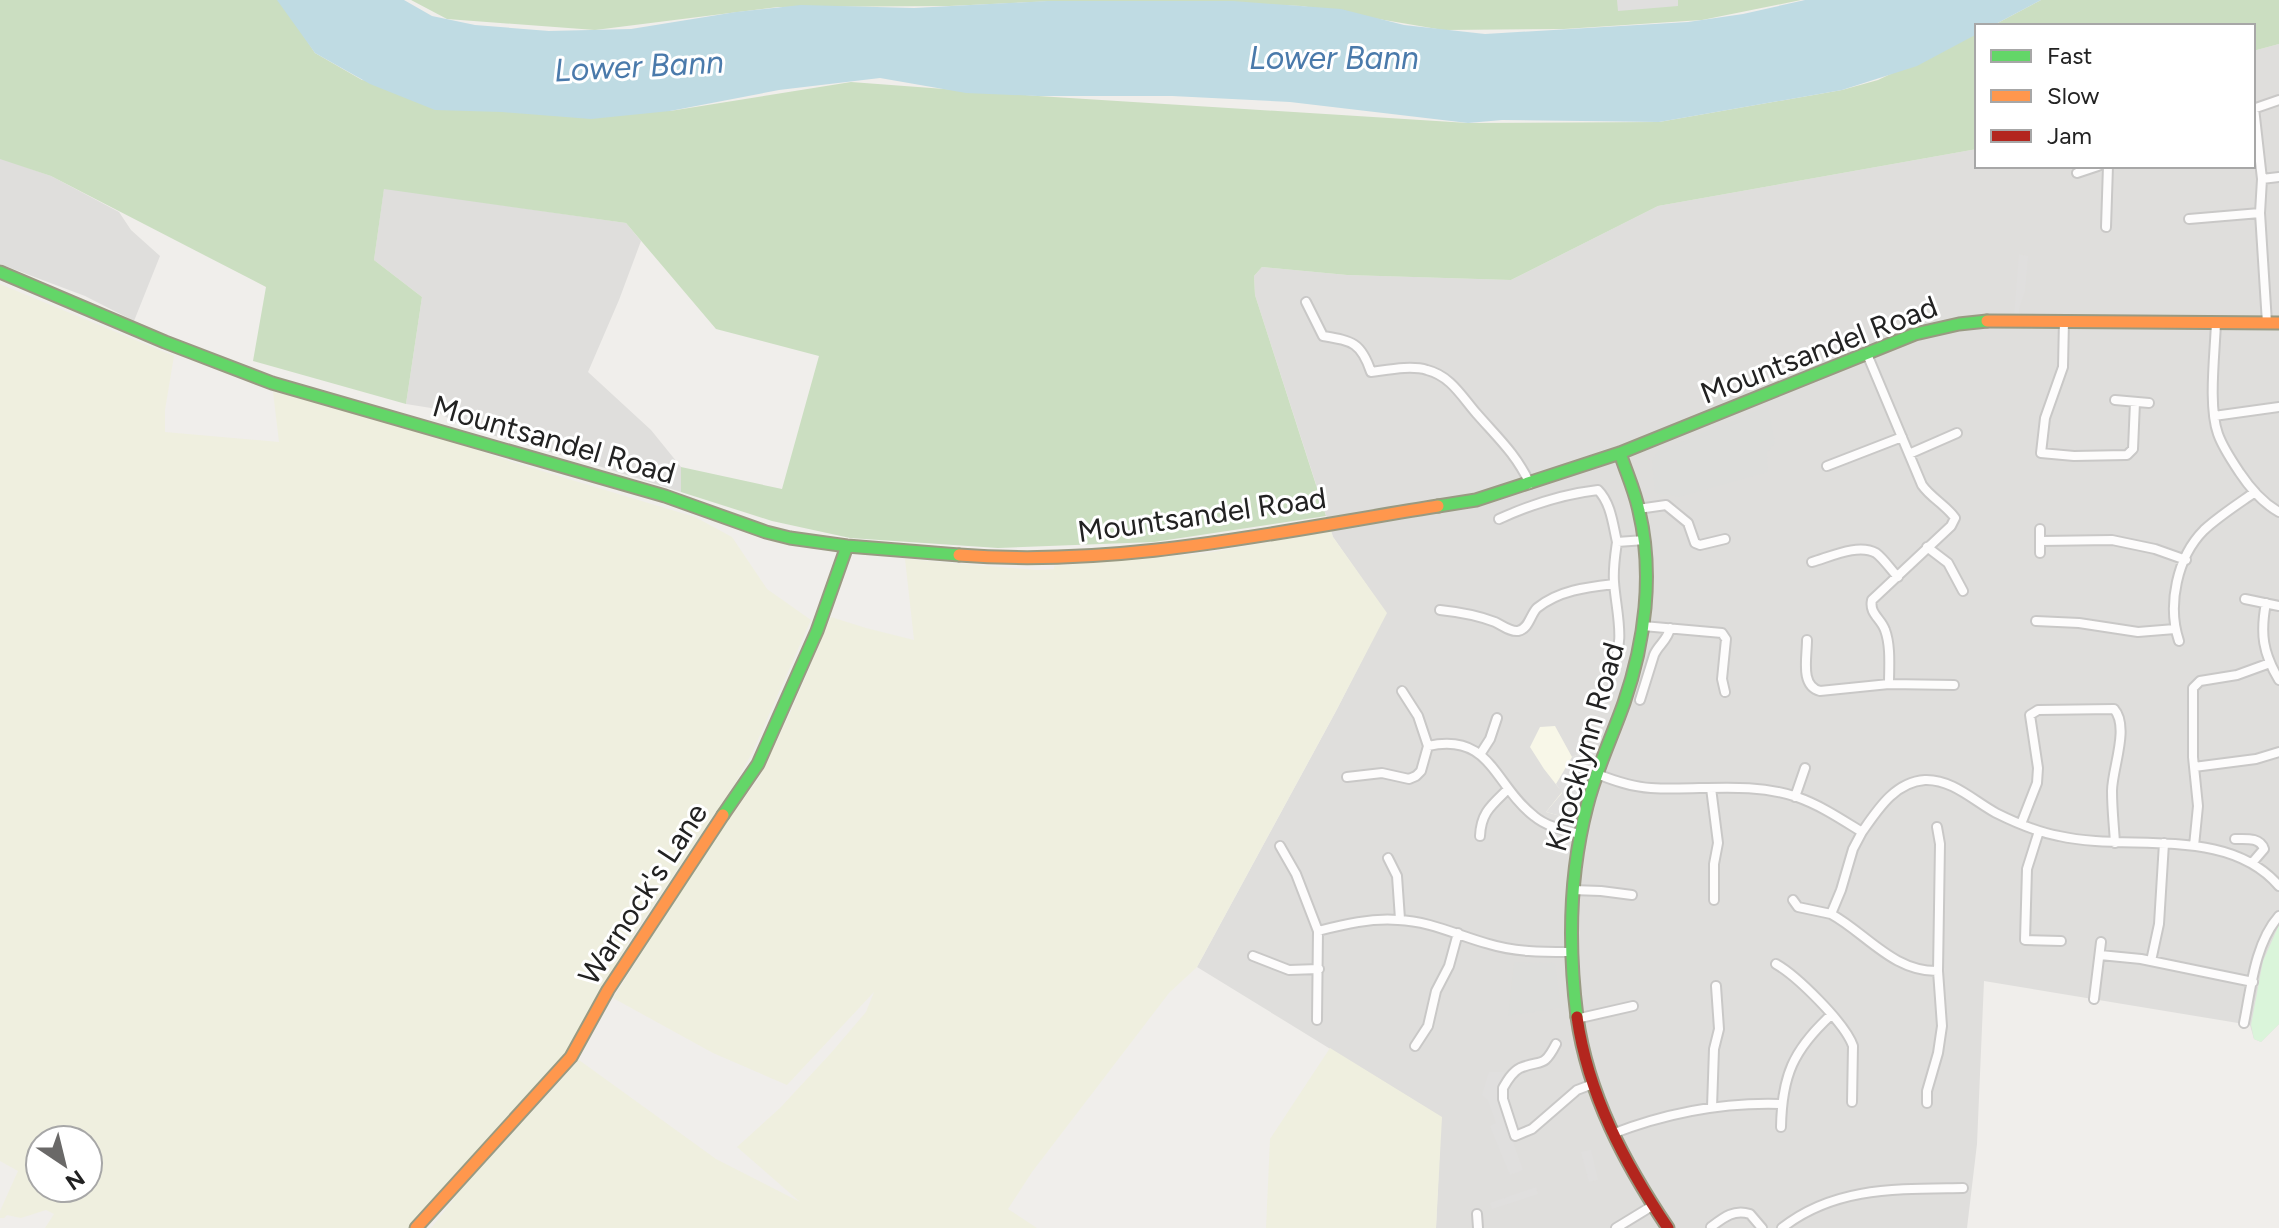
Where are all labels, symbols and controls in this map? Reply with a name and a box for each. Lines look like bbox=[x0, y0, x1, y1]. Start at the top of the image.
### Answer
legend bbox=[1975, 24, 2255, 168]
water label: Lower Bann bbox=[1249, 39, 1419, 77]
text: Fast bbox=[2047, 41, 2092, 70]
water label: Lower Bann bbox=[553, 43, 725, 89]
text: Slow bbox=[2047, 81, 2100, 110]
text: Jam bbox=[2047, 121, 2092, 150]
street label: Mountsandel Road bbox=[1695, 287, 1942, 412]
street label: Mountsandel Road bbox=[429, 387, 680, 492]
street label: Mountsandel Road bbox=[1075, 479, 1329, 550]
street label: Knocklynn Road bbox=[1537, 638, 1632, 856]
street label: Warnock's Lane bbox=[570, 796, 715, 992]
north arrow bbox=[24, 1124, 104, 1204]
text: N bbox=[60, 1164, 90, 1196]

